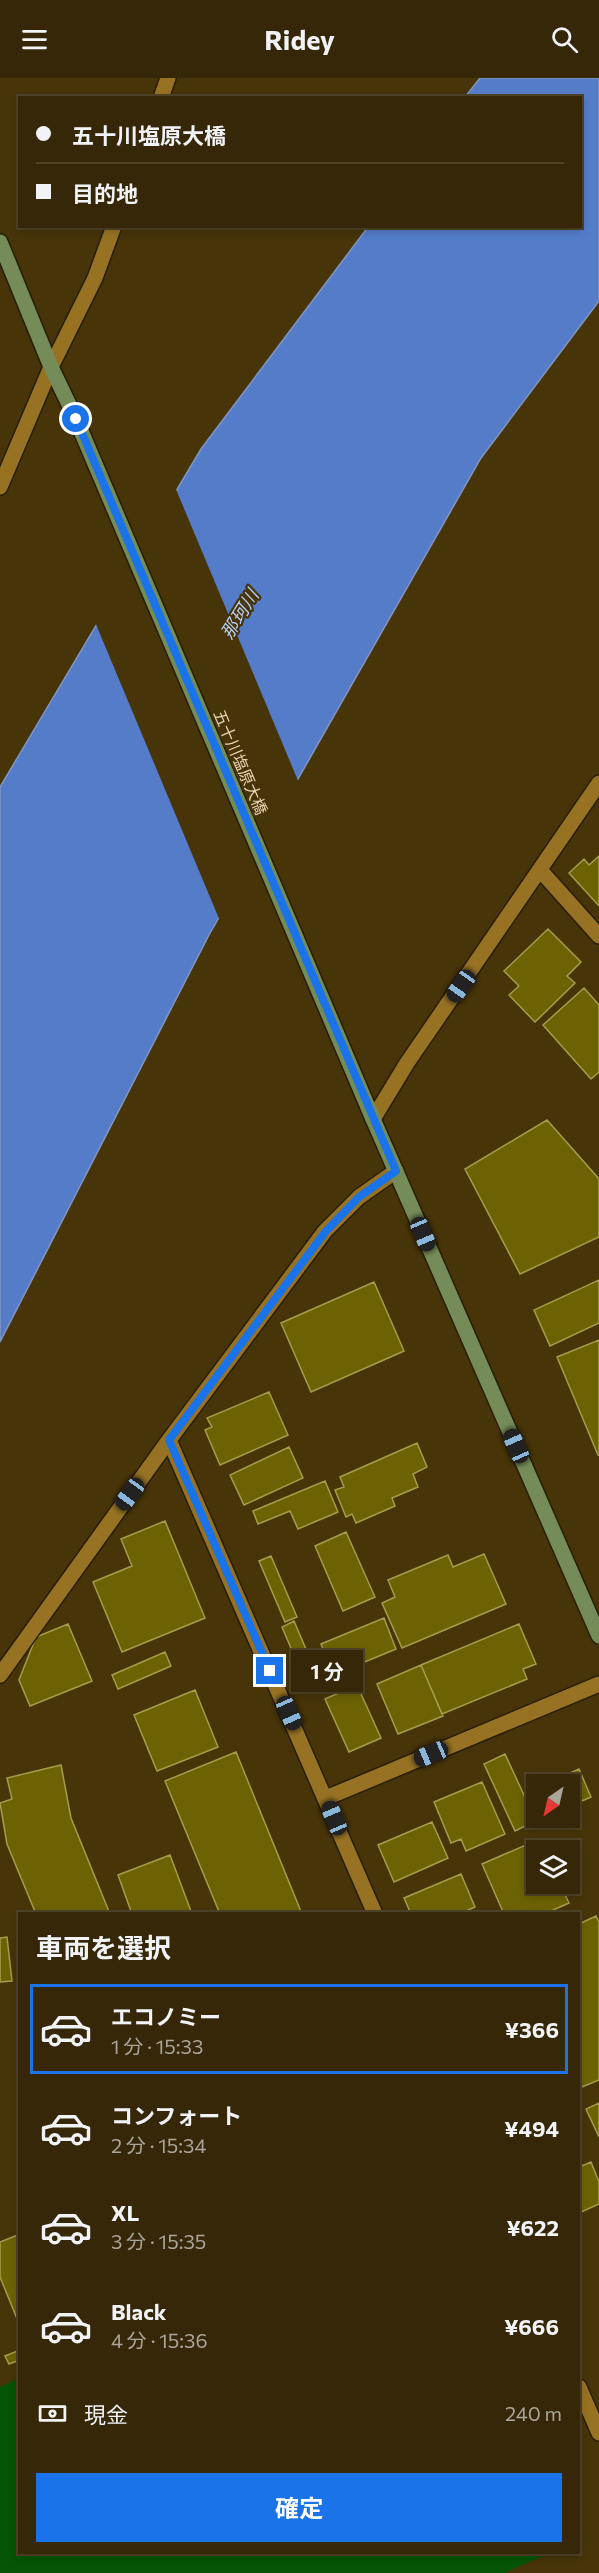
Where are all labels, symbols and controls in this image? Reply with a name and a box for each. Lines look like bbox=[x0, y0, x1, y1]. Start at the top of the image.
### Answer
icon: menu bbox=[18, 23, 51, 56]
text: Ridey bbox=[264, 23, 335, 56]
icon: search bbox=[548, 23, 581, 56]
text: 五十川塩原大橋 bbox=[72, 122, 226, 149]
text: 目的地 bbox=[72, 180, 138, 207]
route start bbox=[62, 405, 89, 432]
water label: 那珂川 bbox=[215, 584, 264, 643]
street label: 五十川塩原大橋 bbox=[210, 707, 272, 817]
car bbox=[443, 966, 479, 1006]
car bbox=[408, 1214, 438, 1254]
car bbox=[500, 1426, 532, 1466]
car bbox=[112, 1474, 148, 1514]
callout: 1 分 bbox=[291, 1650, 363, 1692]
route end bbox=[256, 1657, 283, 1684]
text: 1 分 bbox=[311, 1659, 343, 1683]
car bbox=[273, 1693, 305, 1733]
car bbox=[411, 1739, 451, 1769]
north arrow bbox=[526, 1774, 580, 1828]
map controls bbox=[526, 1774, 580, 1894]
car bbox=[319, 1798, 349, 1838]
button: layers bbox=[526, 1840, 580, 1894]
text: 車両を選択 bbox=[36, 1931, 171, 1964]
icon: car bbox=[39, 2002, 93, 2056]
text: エコノミー bbox=[111, 2003, 221, 2030]
text: ¥366 bbox=[505, 2016, 559, 2043]
text: 1 分 · 15:33 bbox=[111, 2034, 203, 2058]
icon: car bbox=[39, 2101, 93, 2155]
text: コンフォート bbox=[111, 2102, 242, 2129]
text: ¥494 bbox=[504, 2115, 559, 2142]
text: 2 分 · 15:34 bbox=[111, 2133, 206, 2157]
text: XL bbox=[111, 2199, 139, 2226]
icon: car bbox=[39, 2200, 93, 2254]
text: ¥622 bbox=[506, 2214, 559, 2241]
text: 3 分 · 15:35 bbox=[111, 2229, 206, 2253]
text: Black bbox=[111, 2298, 166, 2325]
icon: car bbox=[39, 2299, 93, 2353]
text: ¥666 bbox=[504, 2313, 559, 2340]
text: 4 分 · 15:36 bbox=[111, 2328, 208, 2352]
icon: cash bbox=[36, 2397, 69, 2430]
text: 現金 bbox=[84, 2401, 128, 2428]
text: 240 m bbox=[505, 2401, 562, 2425]
button: 確定 bbox=[36, 2473, 562, 2542]

